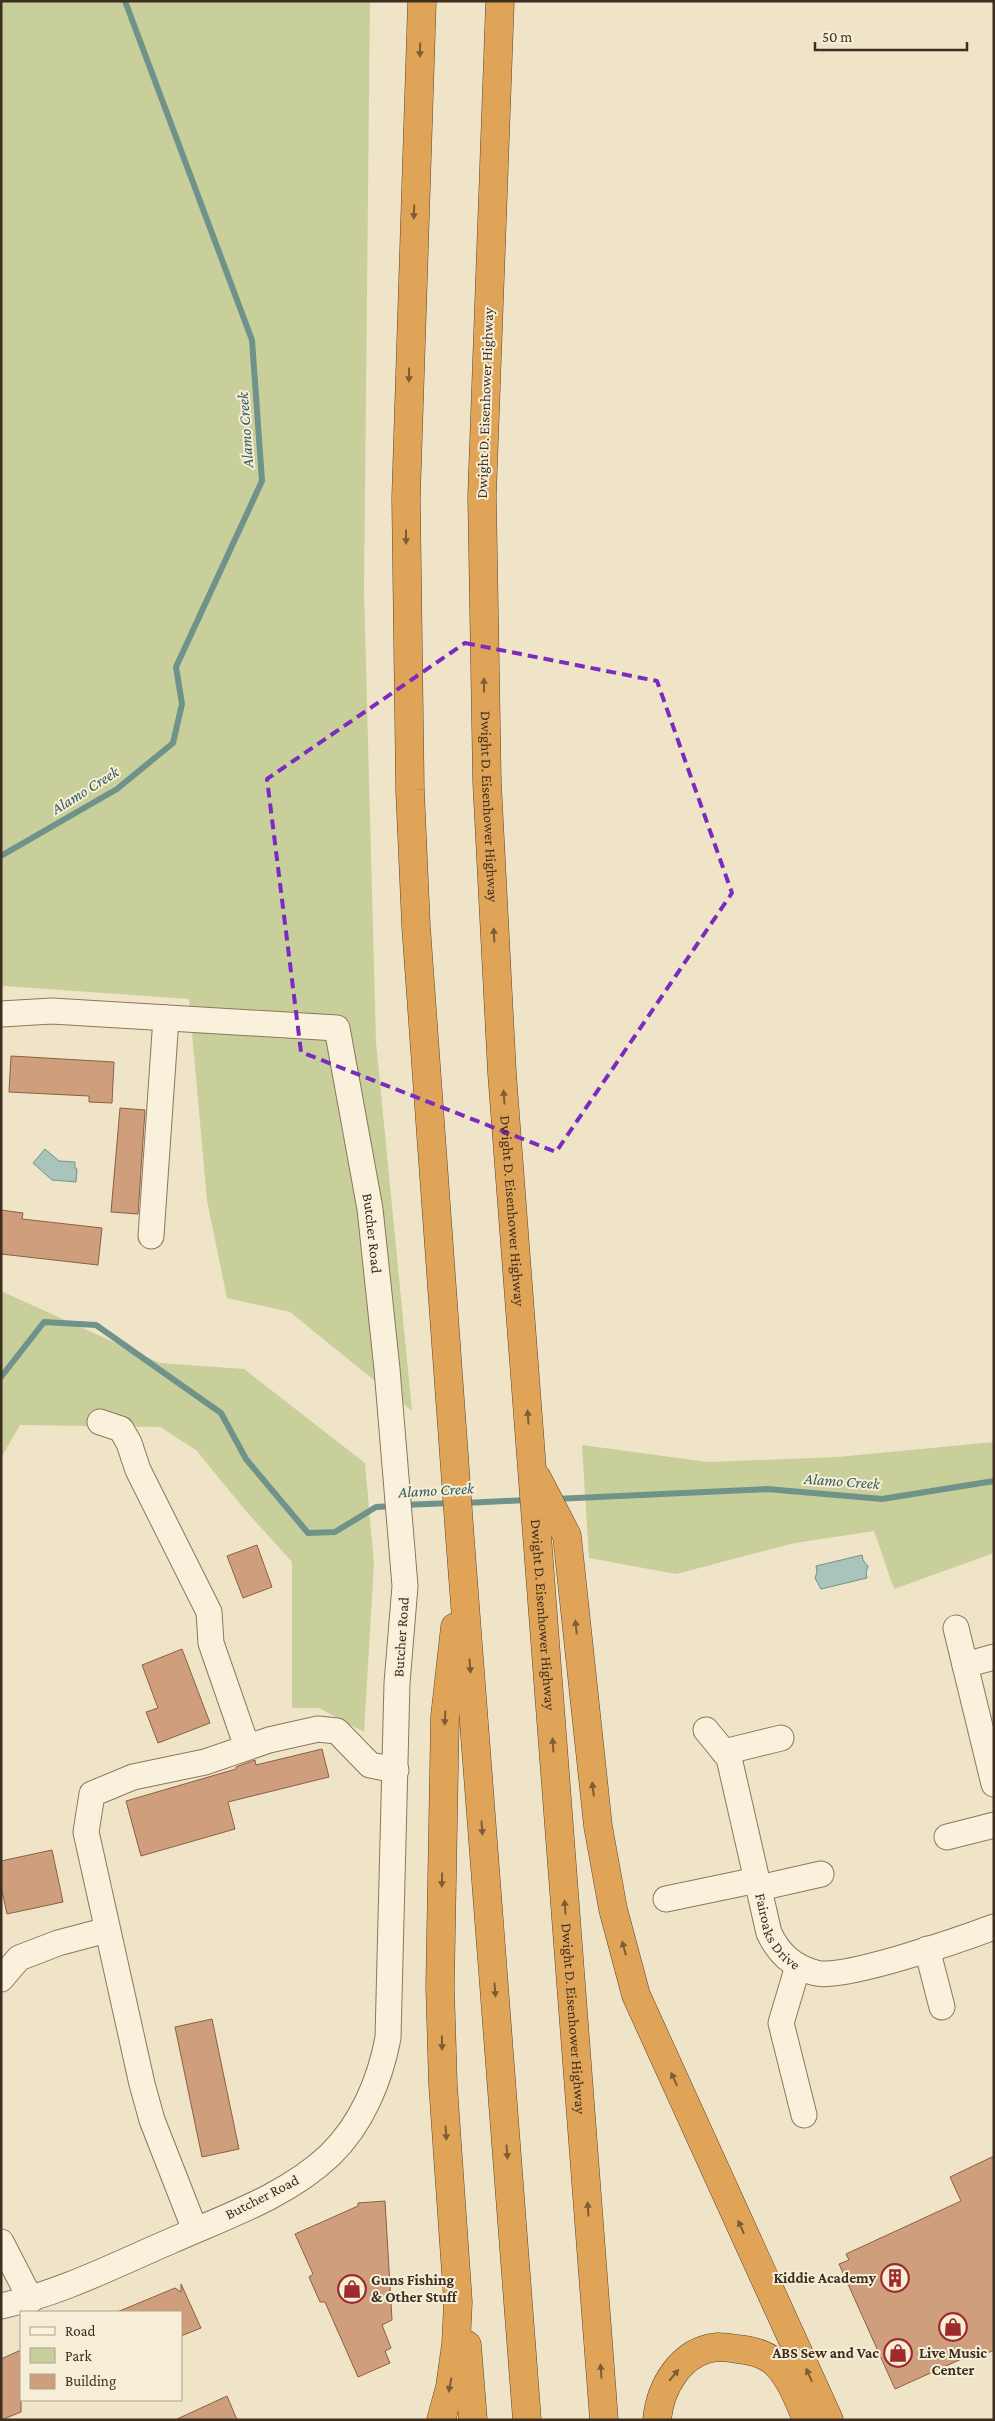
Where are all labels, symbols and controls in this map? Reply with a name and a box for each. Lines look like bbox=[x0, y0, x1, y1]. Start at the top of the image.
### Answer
scale bar bbox=[815, 20, 968, 52]
text: 50 m bbox=[822, 29, 852, 45]
one-way arrow bbox=[416, 42, 424, 58]
one-way arrow bbox=[410, 205, 418, 221]
street label: Dwight D. Eisenhower Highway bbox=[474, 307, 497, 499]
one-way arrow bbox=[405, 367, 413, 383]
water label: Alamo Creek bbox=[234, 391, 256, 469]
one-way arrow bbox=[402, 529, 410, 545]
one-way arrow bbox=[480, 677, 488, 693]
street label: Dwight D. Eisenhower Highway bbox=[477, 711, 501, 903]
water label: Alamo Creek bbox=[47, 762, 123, 818]
one-way arrow bbox=[490, 927, 498, 943]
one-way arrow bbox=[499, 1089, 507, 1105]
street label: Dwight D. Eisenhower Highway bbox=[497, 1115, 528, 1307]
street label: Butcher Road bbox=[359, 1192, 385, 1274]
one-way arrow bbox=[523, 1408, 531, 1424]
water label: Alamo Creek bbox=[803, 1470, 881, 1492]
water label: Alamo Creek bbox=[397, 1479, 475, 1501]
street label: Dwight D. Eisenhower Highway bbox=[528, 1519, 558, 1711]
street label: Butcher Road bbox=[390, 1596, 412, 1678]
one-way arrow bbox=[571, 1619, 579, 1635]
one-way arrow bbox=[466, 1658, 474, 1674]
one-way arrow bbox=[440, 1710, 448, 1726]
one-way arrow bbox=[548, 1737, 556, 1753]
one-way arrow bbox=[589, 1781, 597, 1797]
one-way arrow bbox=[479, 1820, 487, 1836]
one-way arrow bbox=[438, 1872, 446, 1888]
street label: Fairoaks Drive bbox=[752, 1892, 803, 1973]
one-way arrow bbox=[561, 1899, 569, 1915]
street label: Dwight D. Eisenhower Highway bbox=[558, 1922, 589, 2115]
one-way arrow bbox=[619, 1941, 627, 1956]
one-way arrow bbox=[491, 1982, 499, 1998]
one-way arrow bbox=[438, 2035, 446, 2051]
one-way arrow bbox=[670, 2072, 678, 2086]
one-way arrow bbox=[443, 2125, 451, 2141]
one-way arrow bbox=[503, 2144, 511, 2160]
street label: Butcher Road bbox=[223, 2172, 302, 2222]
one-way arrow bbox=[584, 2201, 592, 2217]
one-way arrow bbox=[737, 2220, 745, 2234]
building icon: Kiddie Academy bbox=[880, 2263, 910, 2293]
place label: Kiddie Academy bbox=[773, 2270, 877, 2286]
place label: Guns Fishing & Other Stuff bbox=[371, 2272, 458, 2305]
shop icon: Guns Fishing & Other Stuff bbox=[337, 2274, 367, 2304]
legend bbox=[20, 2311, 182, 2401]
shop icon: Live Music Center bbox=[938, 2312, 968, 2342]
text: Road bbox=[65, 2323, 96, 2339]
shop icon: ABS Sew and Vac bbox=[883, 2338, 913, 2368]
place label: ABS Sew and Vac bbox=[771, 2345, 879, 2361]
place label: Live Music Center bbox=[919, 2345, 987, 2378]
text: Park bbox=[65, 2348, 92, 2364]
one-way arrow bbox=[596, 2363, 604, 2379]
one-way arrow bbox=[804, 2368, 812, 2382]
one-way arrow bbox=[668, 2369, 679, 2382]
text: Building bbox=[65, 2373, 116, 2390]
one-way arrow bbox=[446, 2378, 454, 2393]

